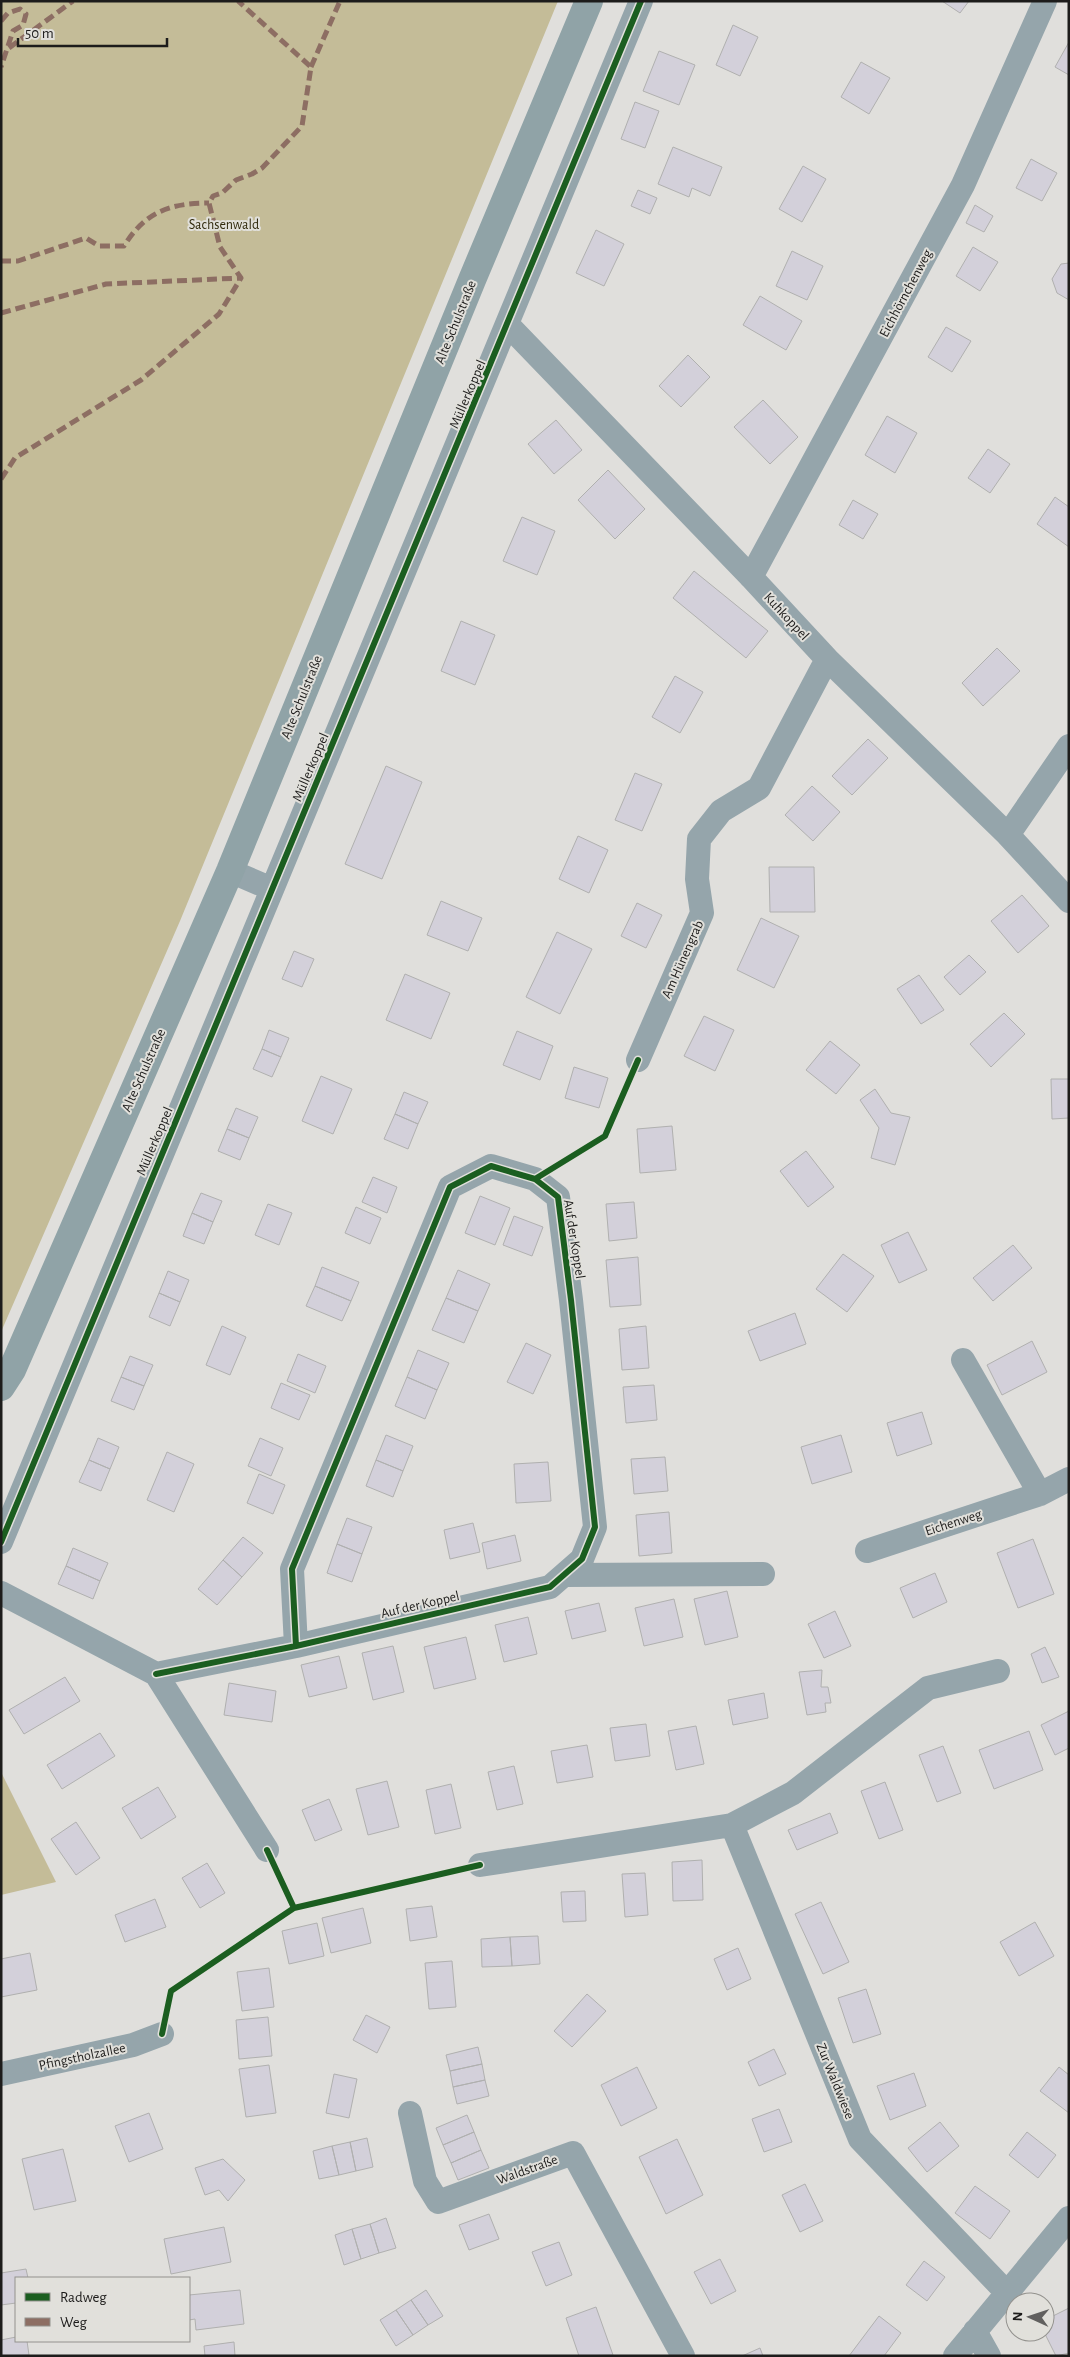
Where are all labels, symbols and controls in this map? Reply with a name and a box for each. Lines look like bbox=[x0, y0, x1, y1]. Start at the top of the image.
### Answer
scale bar bbox=[18, 15, 166, 47]
text: 50 m bbox=[25, 26, 54, 41]
park label: Sachsenwald bbox=[189, 218, 259, 232]
street label: Eichhörnchenweg bbox=[877, 247, 935, 340]
street label: Alte Schulstraße bbox=[433, 279, 479, 366]
street label: Müllerkoppel bbox=[447, 358, 489, 431]
street label: Kuhkoppel bbox=[761, 590, 812, 643]
street label: Alte Schulstraße bbox=[279, 654, 325, 741]
street label: Müllerkoppel bbox=[290, 731, 332, 804]
street label: Am Hünengrab bbox=[660, 918, 706, 1000]
street label: Alte Schulstraße bbox=[119, 1027, 168, 1114]
street label: Müllerkoppel bbox=[134, 1105, 176, 1178]
street label: Auf der Koppel bbox=[561, 1198, 587, 1280]
street label: Eichenweg bbox=[923, 1507, 984, 1539]
street label: Auf der Koppel bbox=[380, 1589, 461, 1621]
street label: Pfingstholzallee bbox=[38, 2041, 127, 2073]
street label: Zur Waldwiese bbox=[813, 2041, 857, 2121]
street label: Waldstraße bbox=[495, 2152, 560, 2187]
legend bbox=[15, 2277, 190, 2342]
text: Radweg bbox=[60, 2290, 107, 2305]
north arrow bbox=[1005, 2292, 1055, 2342]
text: N bbox=[1011, 2311, 1025, 2322]
text: Weg bbox=[60, 2315, 88, 2330]

